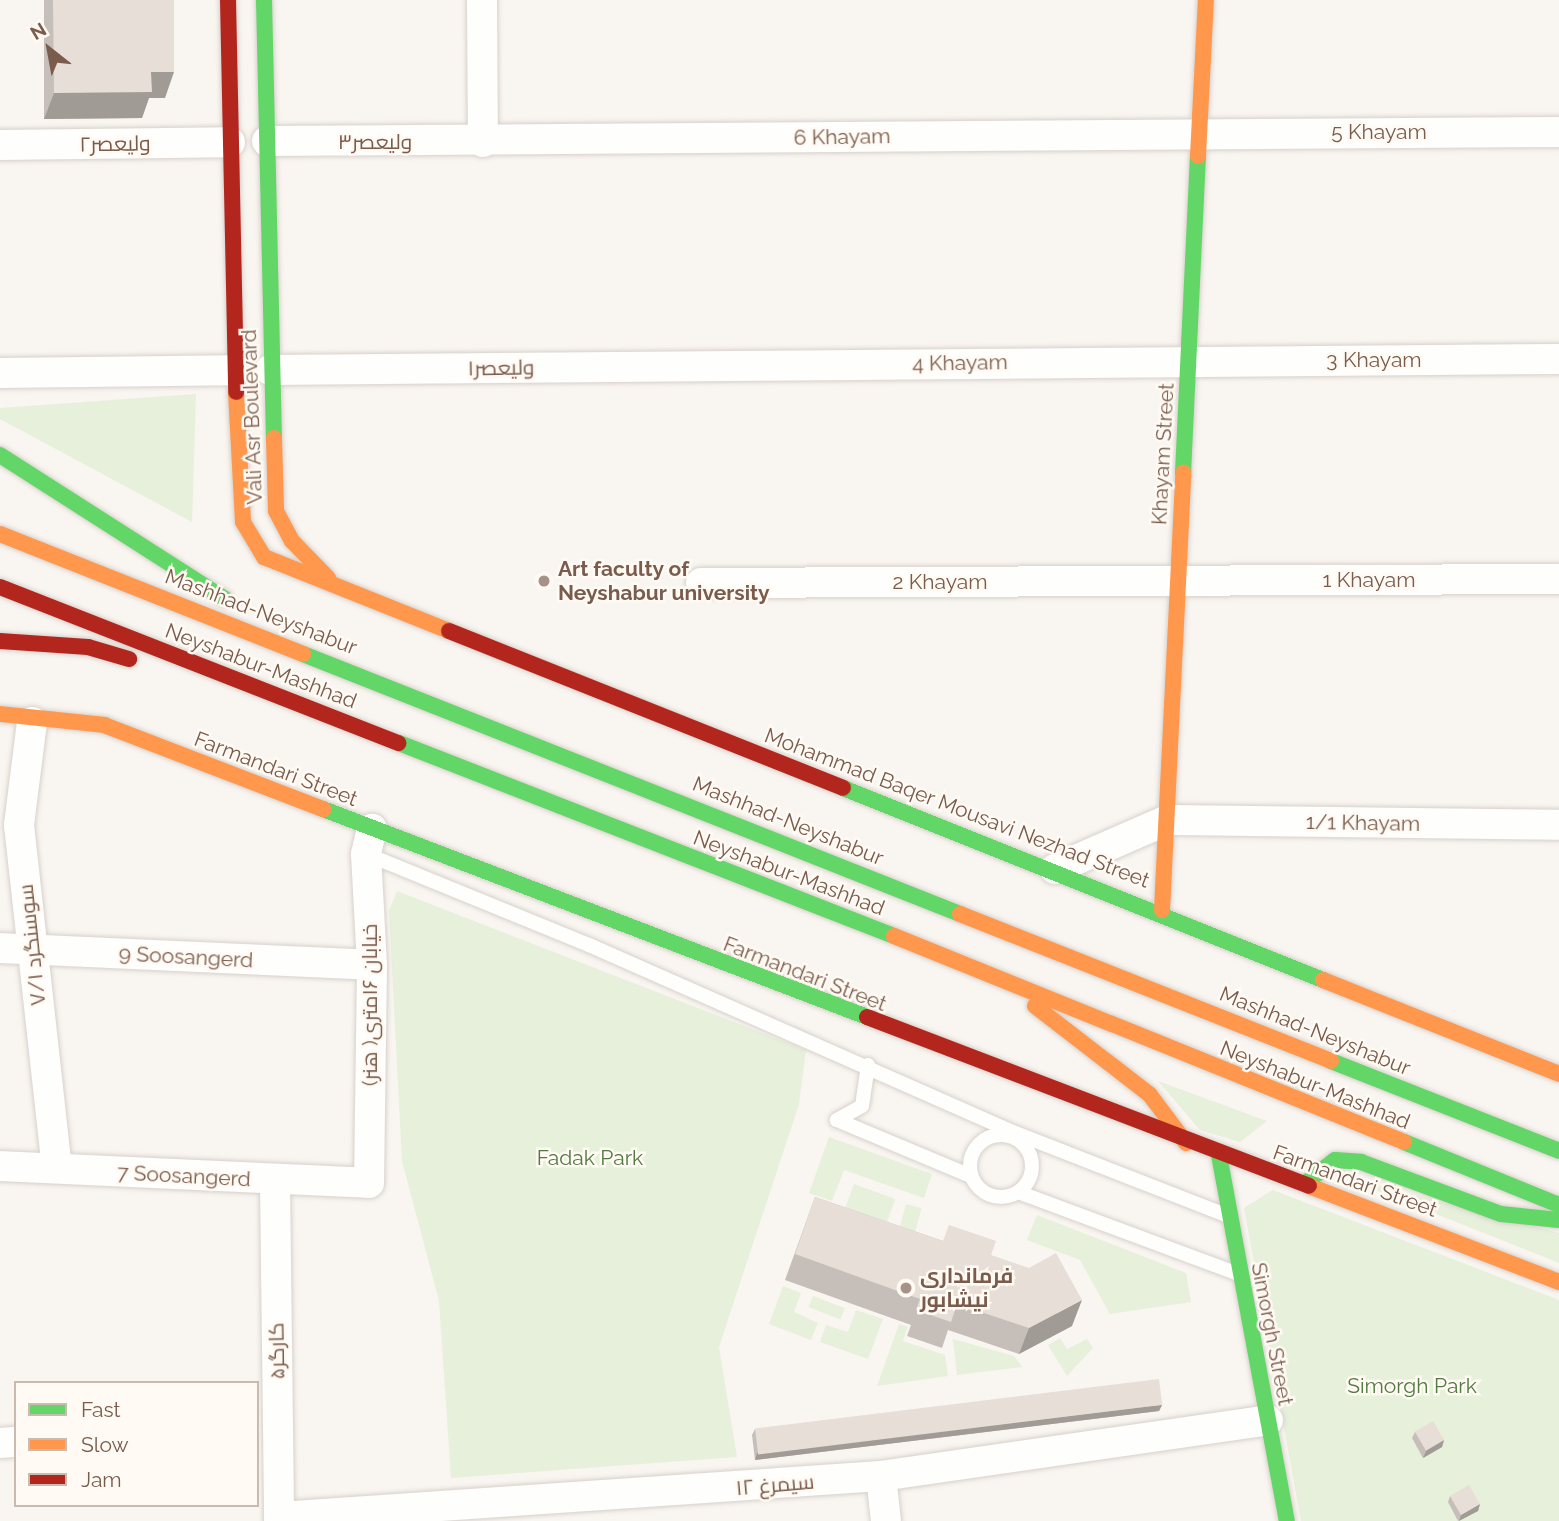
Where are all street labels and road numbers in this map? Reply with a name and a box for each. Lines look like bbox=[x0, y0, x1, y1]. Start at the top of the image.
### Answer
street label: 5 Khayam bbox=[1331, 119, 1427, 145]
street label: 6 Khayam bbox=[793, 124, 891, 150]
street label: ولیعصر۳ bbox=[338, 129, 412, 155]
street label: ولیعصر۲ bbox=[79, 131, 151, 157]
street label: Vali Asr Boulevard bbox=[236, 328, 268, 506]
street label: 3 Khayam bbox=[1326, 347, 1422, 373]
street label: 4 Khayam bbox=[912, 350, 1008, 376]
street label: ولیعصر۱ bbox=[467, 355, 535, 381]
street label: Khayam Street bbox=[1147, 382, 1179, 526]
street label: Mashhad-Neyshabur bbox=[161, 564, 361, 660]
street label: 1 Khayam bbox=[1322, 567, 1416, 593]
street label: 2 Khayam bbox=[893, 569, 987, 595]
street label: Neyshabur-Mashhad bbox=[162, 618, 360, 714]
street label: Mohammad Baqer Mousavi Nezhad Street bbox=[761, 723, 1153, 893]
street label: Farmandari Street bbox=[191, 726, 361, 812]
street label: Mashhad-Neyshabur bbox=[689, 771, 887, 871]
street label: 1/1 Khayam bbox=[1306, 809, 1420, 837]
street label: Neyshabur-Mashhad bbox=[690, 825, 888, 921]
street label: سوسنگرد ۷/۱ bbox=[13, 883, 51, 1007]
street label: خیابان ۱۶متری( هنر) bbox=[357, 924, 383, 1086]
street label: Farmandari Street bbox=[720, 931, 890, 1017]
street label: 9 Soosangerd bbox=[118, 941, 254, 973]
street label: Mashhad-Neyshabur bbox=[1216, 981, 1414, 1081]
street label: Neyshabur-Mashhad bbox=[1216, 1035, 1414, 1135]
street label: Farmandari Street bbox=[1269, 1140, 1441, 1222]
street label: 7 Soosangerd bbox=[117, 1160, 251, 1192]
street label: Simorgh Street bbox=[1246, 1260, 1298, 1408]
street label: کارگر۵ bbox=[264, 1322, 290, 1380]
street label: سیمرغ ۱۲ bbox=[735, 1469, 815, 1501]

